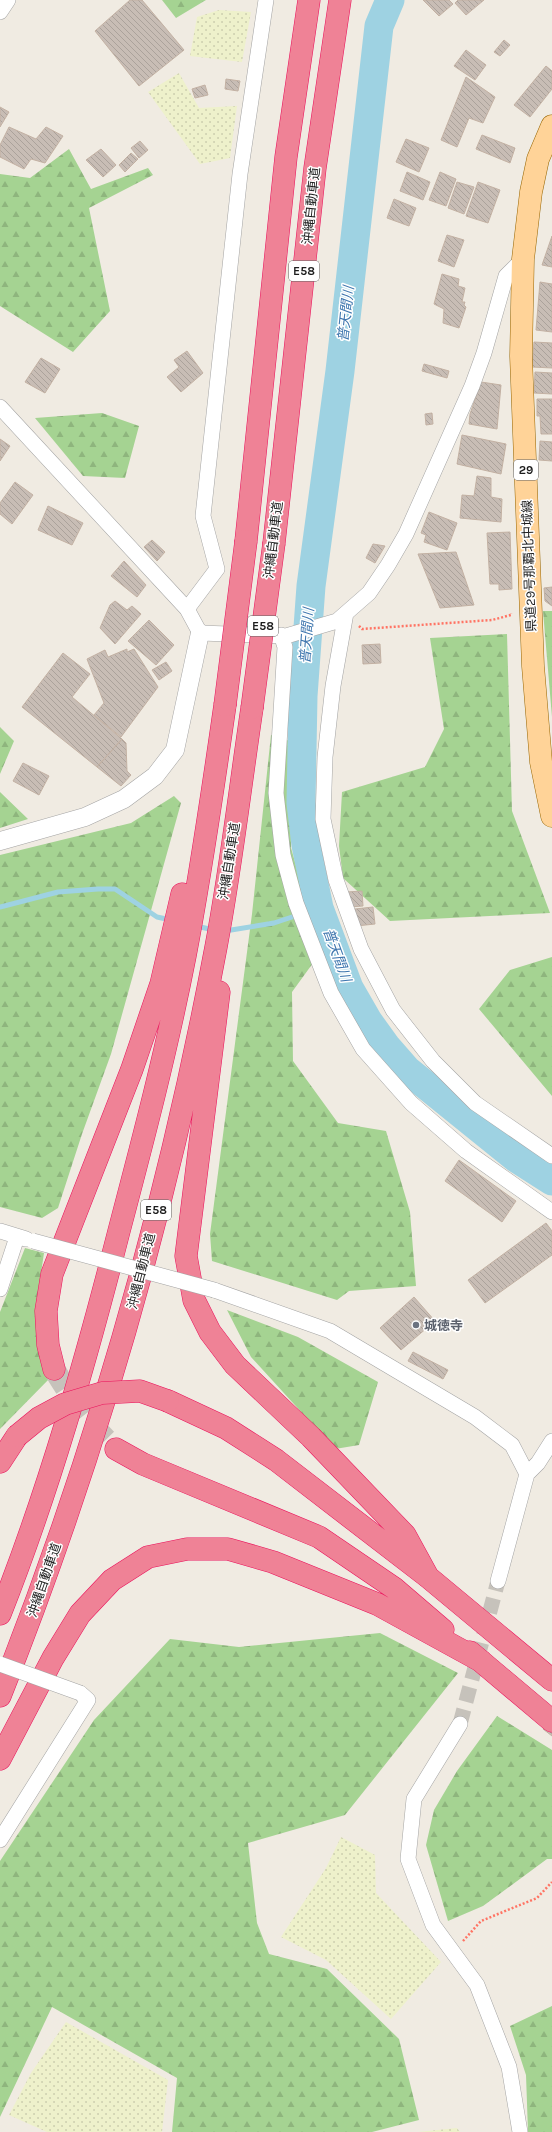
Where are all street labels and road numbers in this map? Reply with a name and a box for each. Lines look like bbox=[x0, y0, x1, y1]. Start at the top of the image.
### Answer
street label: 沖縄自動車道 bbox=[299, 166, 323, 246]
road number: E58 bbox=[289, 261, 319, 281]
road number: 29 bbox=[514, 460, 538, 480]
street label: 沖縄自動車道 bbox=[261, 500, 285, 580]
street label: 県道29号那覇北中城線 bbox=[519, 500, 539, 632]
road number: E58 bbox=[248, 616, 278, 636]
street label: 沖縄自動車道 bbox=[215, 821, 243, 901]
road number: E58 bbox=[141, 1200, 171, 1220]
street label: 沖縄自動車道 bbox=[124, 1231, 158, 1311]
street label: 沖縄自動車道 bbox=[24, 1541, 64, 1619]

